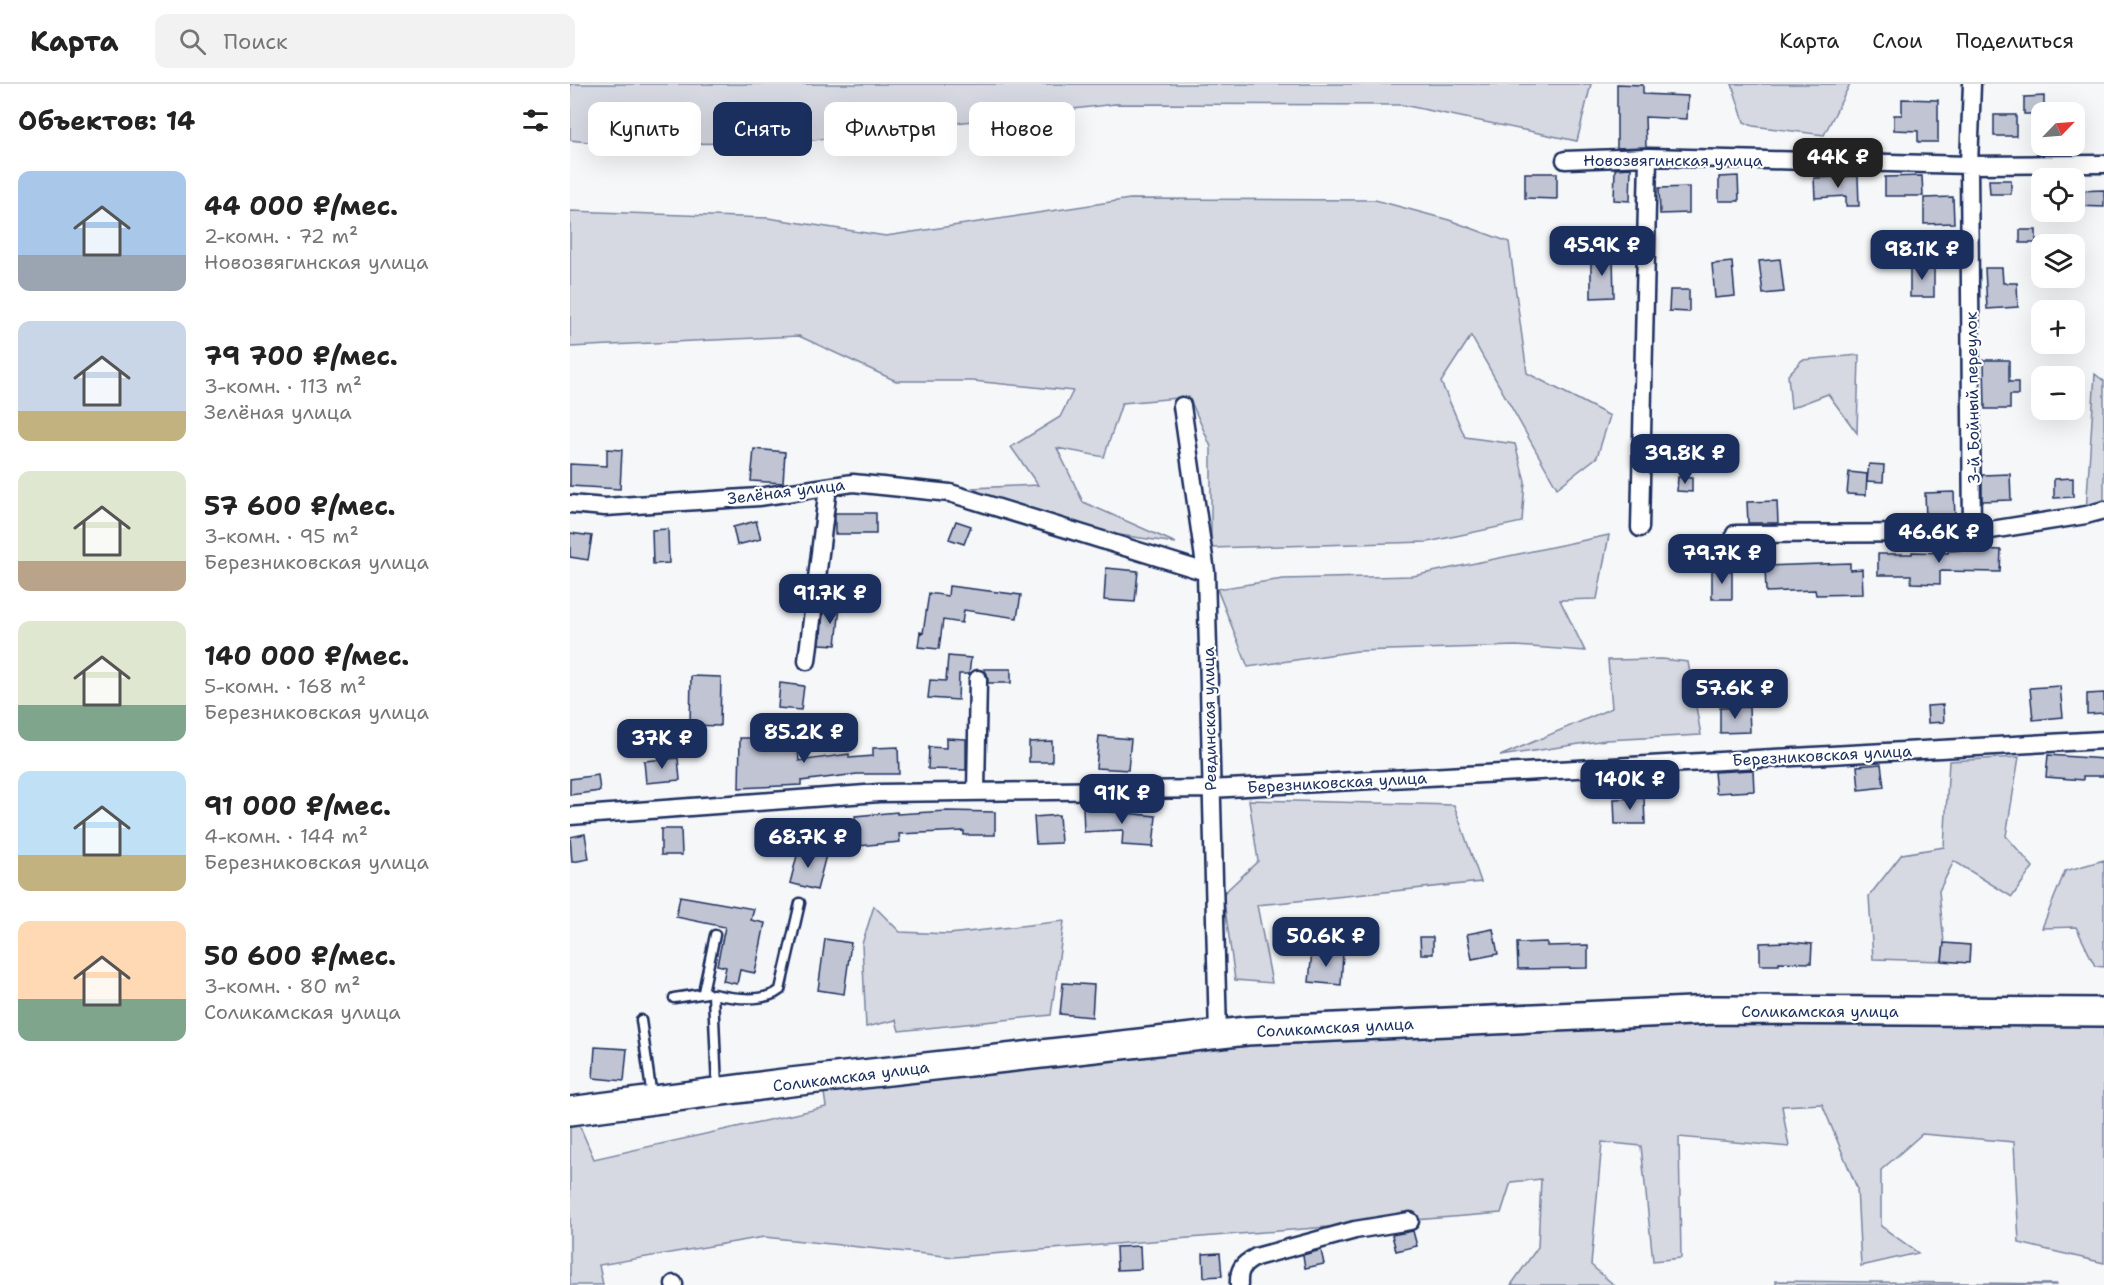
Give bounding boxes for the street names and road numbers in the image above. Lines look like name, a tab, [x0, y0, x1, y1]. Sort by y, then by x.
street label: Новозвягинская улица	[1583, 150, 1763, 171]
street label: 3-й Бойный переулок	[1960, 311, 1985, 485]
street label: Зелёная улица	[726, 474, 846, 509]
street label: Ревдинская улица	[1198, 647, 1221, 791]
street label: Березниковская улица	[1732, 740, 1912, 771]
street label: Березниковская улица	[1247, 767, 1427, 798]
street label: Соликамская улица	[1741, 1001, 1899, 1022]
street label: Соликамская улица	[1256, 1013, 1414, 1042]
street label: Соликамская улица	[772, 1056, 931, 1097]

